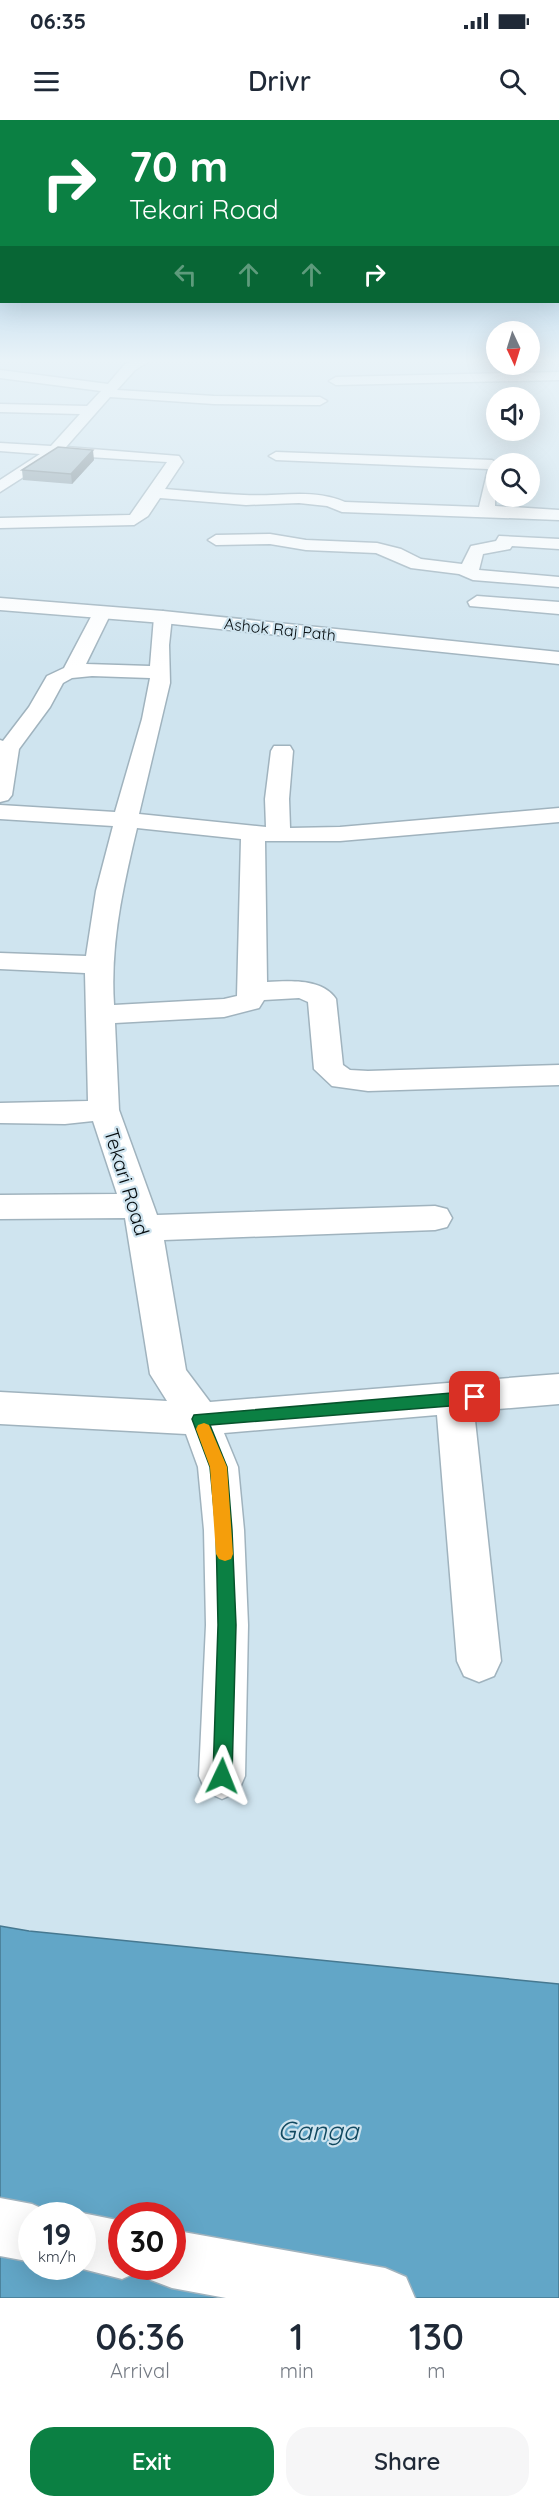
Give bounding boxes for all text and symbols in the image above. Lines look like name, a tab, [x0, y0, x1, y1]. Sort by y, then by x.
text: 06:35	[30, 7, 86, 35]
text: Drivr	[248, 64, 311, 98]
icon: menu	[30, 65, 63, 98]
icon: search	[496, 65, 529, 98]
text: 70 m	[129, 140, 228, 193]
icon: right	[30, 144, 108, 222]
text: Tekari Road	[129, 192, 279, 226]
icon: left	[169, 258, 202, 291]
icon: ahead	[232, 258, 265, 291]
icon: ahead	[295, 258, 328, 291]
icon: right	[358, 258, 391, 291]
north arrow	[486, 321, 540, 375]
map controls	[486, 321, 540, 507]
button: sound	[486, 387, 540, 441]
button: search	[486, 453, 540, 507]
street label: Ashok Raj Path	[223, 613, 337, 645]
street label: Tekari Road	[99, 1125, 155, 1239]
pin	[449, 1371, 500, 1422]
icon: arrive	[458, 1380, 491, 1413]
position arrow	[190, 1744, 254, 1808]
water label: Ganga	[277, 2114, 360, 2147]
speed limit sign: 30	[108, 2202, 186, 2280]
text: 19	[43, 2215, 71, 2253]
text: km/h	[38, 2247, 76, 2266]
text: 06:36	[95, 2314, 185, 2359]
text: 1	[290, 2314, 304, 2359]
text: 130	[409, 2314, 464, 2359]
text: Arrival	[110, 2358, 170, 2383]
text: min	[280, 2358, 314, 2383]
text: m	[427, 2358, 446, 2383]
button: Exit	[30, 2427, 274, 2496]
button: Share	[286, 2427, 529, 2496]

